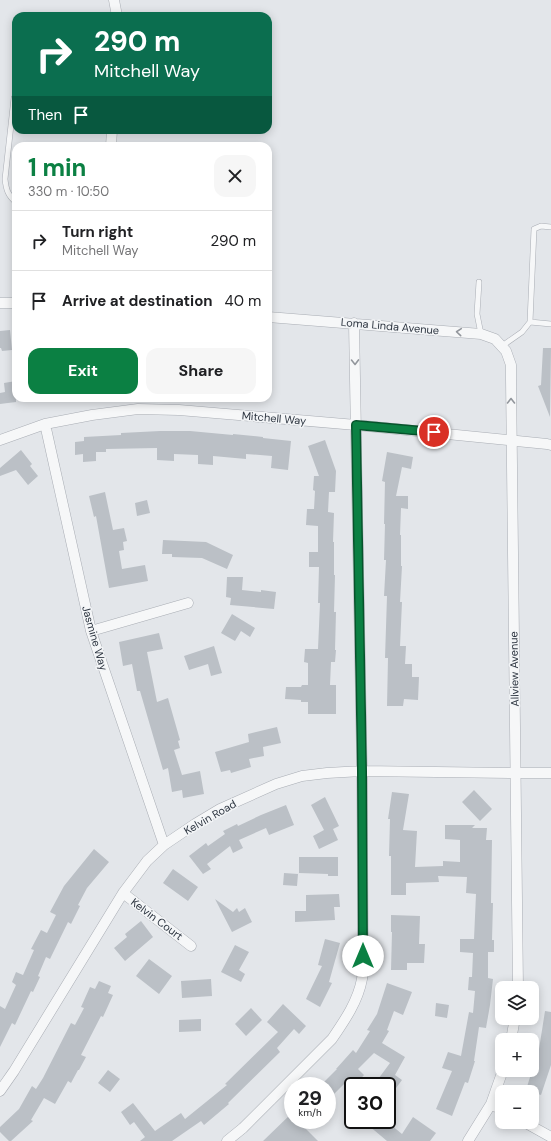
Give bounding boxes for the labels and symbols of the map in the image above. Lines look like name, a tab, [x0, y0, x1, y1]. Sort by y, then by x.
street label: Loma Linda Avenue	[340, 315, 440, 337]
one-way arrow	[456, 328, 462, 337]
one-way arrow	[351, 359, 359, 365]
one-way arrow	[507, 398, 515, 404]
street label: Mitchell Way	[241, 408, 307, 428]
pin	[417, 415, 451, 449]
street label: Jasmine Way	[79, 604, 111, 672]
street label: Allview Avenue	[506, 631, 522, 707]
street label: Kelvin Road	[181, 796, 239, 838]
street label: Kelvin Court	[128, 895, 186, 943]
position arrow	[342, 935, 384, 977]
speed limit sign: 30	[344, 1077, 396, 1129]

